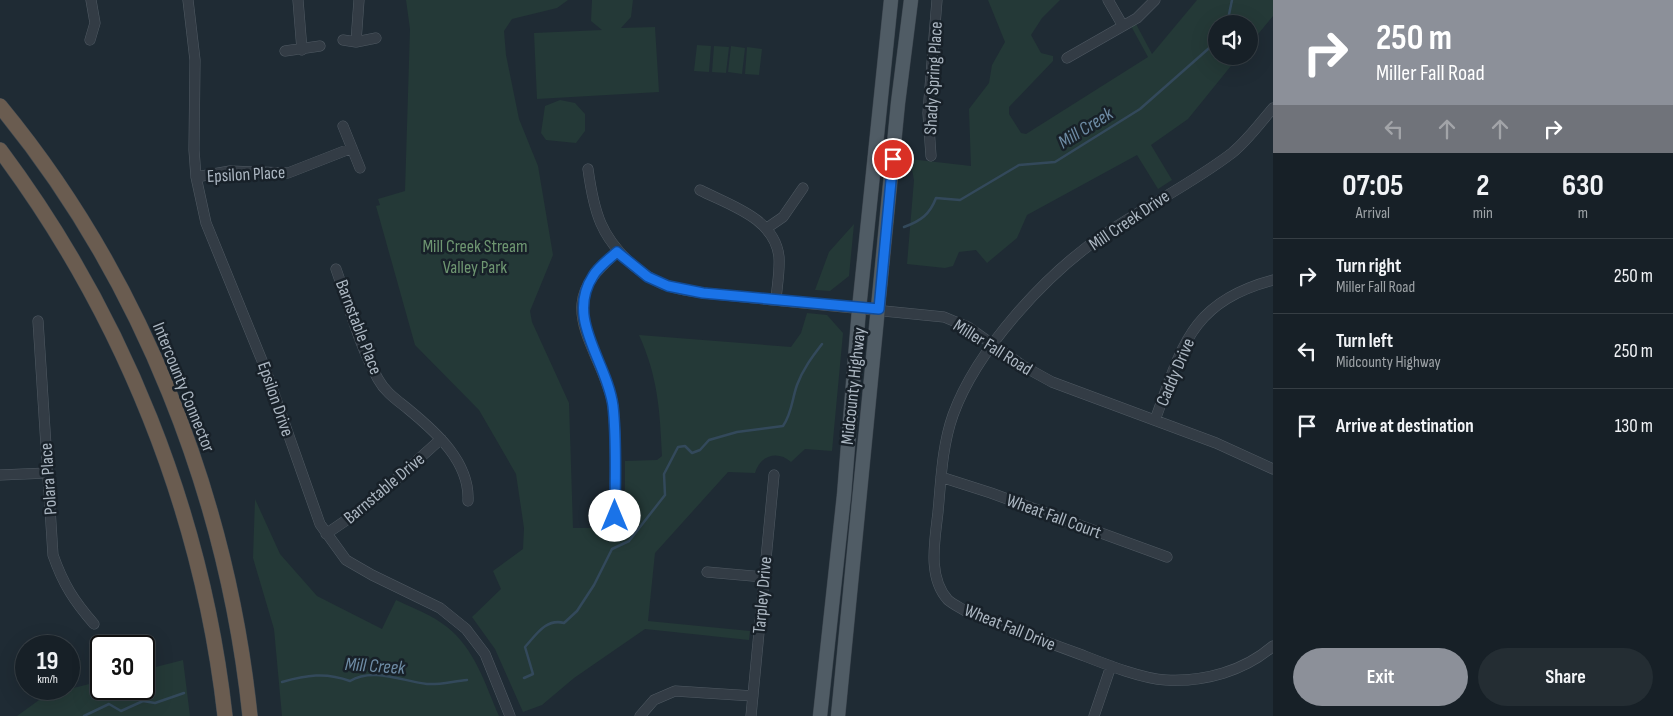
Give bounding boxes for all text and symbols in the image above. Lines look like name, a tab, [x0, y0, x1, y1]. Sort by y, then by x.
map controls	[1208, 15, 1258, 65]
button: sound	[1208, 15, 1258, 65]
text: 250 m	[1376, 17, 1452, 60]
icon: right	[1293, 20, 1358, 85]
street label: Shady Spring Place	[920, 21, 947, 135]
text: Miller Fall Road	[1376, 60, 1485, 87]
water label: Mill Creek	[1054, 102, 1118, 154]
icon: left	[1380, 115, 1408, 143]
icon: ahead	[1433, 115, 1461, 143]
icon: ahead	[1486, 115, 1514, 143]
icon: right	[1539, 115, 1567, 143]
pin	[872, 138, 914, 180]
icon: arrive	[879, 145, 907, 173]
street label: Epsilon Place	[206, 162, 286, 187]
text: 07:05	[1342, 168, 1404, 204]
text: 2	[1476, 168, 1489, 204]
text: 630	[1562, 168, 1604, 204]
street label: Mill Creek Drive	[1085, 186, 1174, 255]
text: Arrival	[1356, 204, 1390, 223]
text: min	[1473, 204, 1493, 223]
text: m	[1578, 204, 1588, 223]
park label: Mill Creek Stream Valley Park	[422, 236, 528, 278]
text: Turn right	[1336, 255, 1401, 278]
icon: right	[1293, 262, 1321, 290]
text: 250 m	[1614, 265, 1653, 288]
street label: Barnstable Place	[331, 277, 386, 378]
text: Miller Fall Road	[1336, 278, 1415, 297]
street label: Miller Fall Road	[949, 315, 1036, 380]
street label: Intercounty Connector	[148, 319, 219, 455]
street label: Midcounty Highway	[837, 326, 870, 446]
text: Turn left	[1336, 330, 1393, 353]
street label: Caddy Drive	[1152, 335, 1199, 409]
icon: left	[1293, 337, 1321, 365]
text: 250 m	[1614, 340, 1653, 363]
text: Midcounty Highway	[1336, 353, 1441, 372]
street label: Epsilon Drive	[253, 359, 298, 439]
icon: arrive	[1293, 412, 1321, 440]
text: Arrive at destination	[1336, 415, 1474, 438]
text: 130 m	[1615, 415, 1653, 438]
street label: Polara Place	[36, 442, 61, 516]
street label: Barnstable Drive	[340, 449, 429, 528]
position arrow	[588, 489, 640, 541]
street label: Wheat Fall Court	[1004, 490, 1105, 543]
street label: Tarpley Drive	[749, 556, 776, 634]
street label: Wheat Fall Drive	[961, 600, 1058, 655]
speed limit sign: 30	[90, 635, 155, 700]
text: 19	[37, 646, 58, 677]
button: Exit	[1293, 648, 1468, 706]
button: Share	[1478, 648, 1653, 706]
water label: Mill Creek	[344, 653, 407, 680]
text: km/h	[37, 672, 58, 687]

